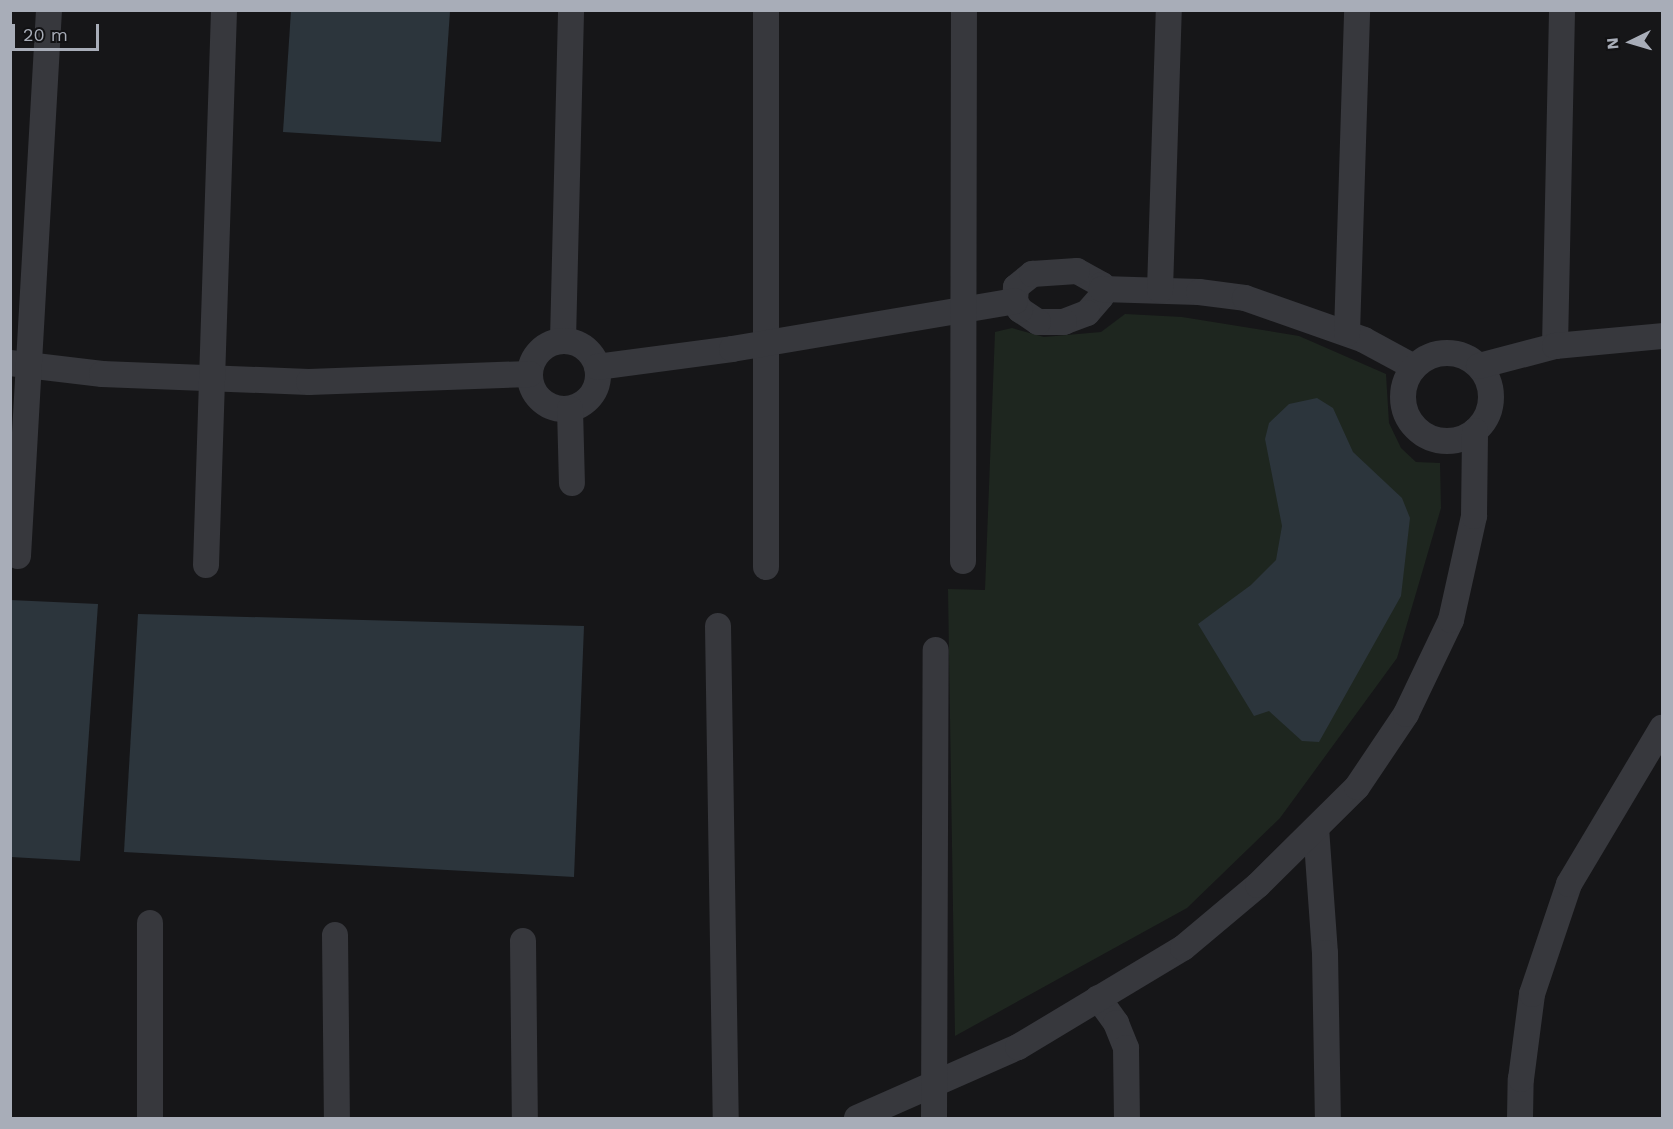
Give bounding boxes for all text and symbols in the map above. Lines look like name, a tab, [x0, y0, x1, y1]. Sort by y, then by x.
scale bar	[15, 12, 102, 50]
north arrow	[1601, 12, 1661, 72]
text: 20 m	[23, 24, 68, 45]
text: N	[1603, 37, 1623, 50]

